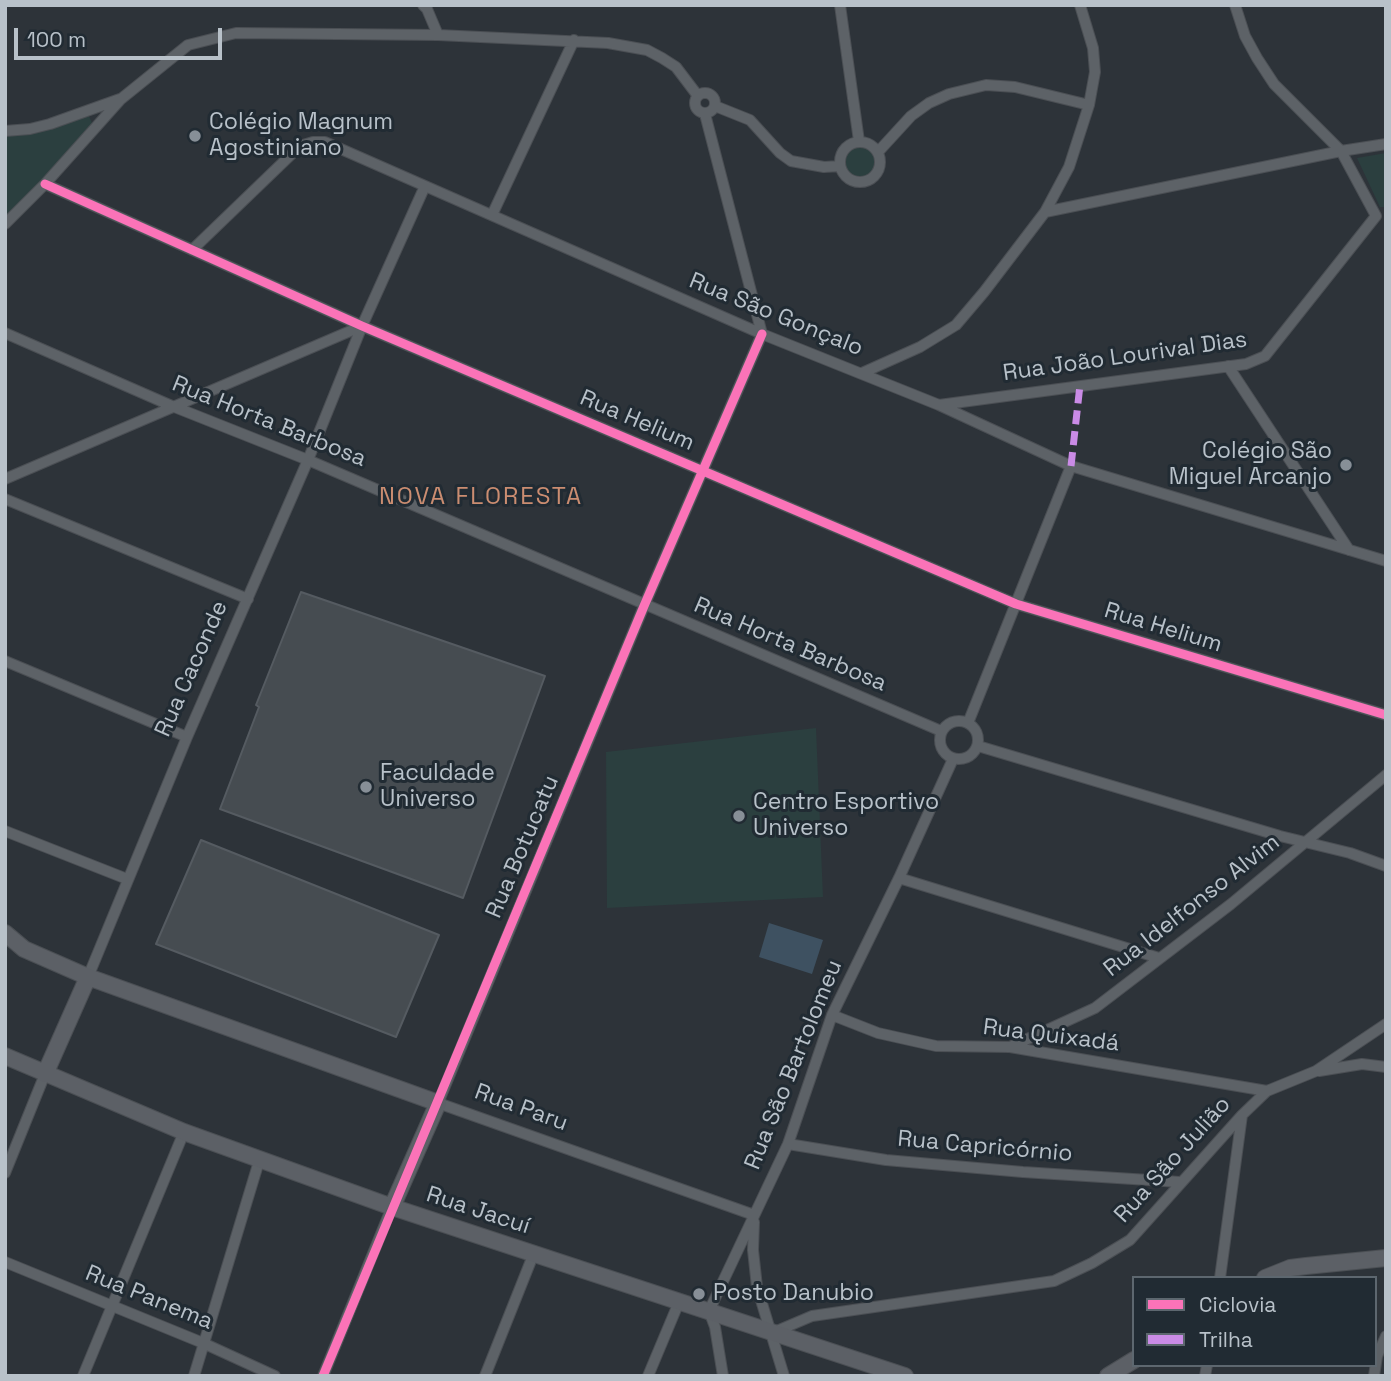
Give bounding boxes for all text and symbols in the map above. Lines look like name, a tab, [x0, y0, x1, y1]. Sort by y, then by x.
scale bar	[18, 14, 226, 58]
text: 100 m	[27, 26, 86, 53]
place label: Colégio Magnum Agostiniano	[209, 109, 393, 163]
marker: Colégio Magnum Agostiniano	[187, 128, 203, 144]
street label: Rua São Gonçalo	[685, 268, 867, 362]
street label: Rua João Lourival Dias	[1001, 326, 1249, 388]
street label: Rua Horta Barbosa	[168, 370, 370, 474]
street label: Rua Helium	[576, 385, 698, 457]
place label: Colégio São Miguel Arcanjo	[1169, 438, 1332, 492]
marker: Colégio São Miguel Arcanjo	[1338, 457, 1354, 473]
district label: NOVA FLORESTA	[381, 483, 581, 511]
street label: Rua Horta Barbosa	[689, 592, 891, 698]
street label: Rua Caconde	[150, 597, 234, 741]
street label: Rua Helium	[1101, 597, 1225, 659]
place label: Faculdade Universo	[380, 760, 495, 814]
street label: Rua Botucatu	[481, 772, 565, 922]
marker: Faculdade Universo	[358, 779, 374, 795]
place label: Centro Esportivo Universo	[753, 789, 939, 843]
marker: Centro Esportivo Universo	[731, 808, 747, 824]
street label: Rua Idelfonso Alvim	[1099, 829, 1285, 983]
street label: Rua São Bartolomeu	[739, 956, 849, 1174]
street label: Rua Quixadá	[981, 1014, 1121, 1058]
street label: Rua Paru	[471, 1078, 571, 1138]
street label: Rua São Julião	[1109, 1091, 1237, 1229]
street label: Rua Capricórnio	[896, 1126, 1074, 1168]
street label: Rua Jacuí	[423, 1181, 533, 1241]
street label: Rua Panema	[81, 1260, 217, 1336]
legend	[1132, 1276, 1377, 1367]
place label: Posto Danubio	[713, 1280, 874, 1308]
marker: Posto Danubio	[691, 1286, 707, 1302]
text: Ciclovia	[1199, 1291, 1276, 1318]
text: Trilha	[1199, 1326, 1253, 1353]

